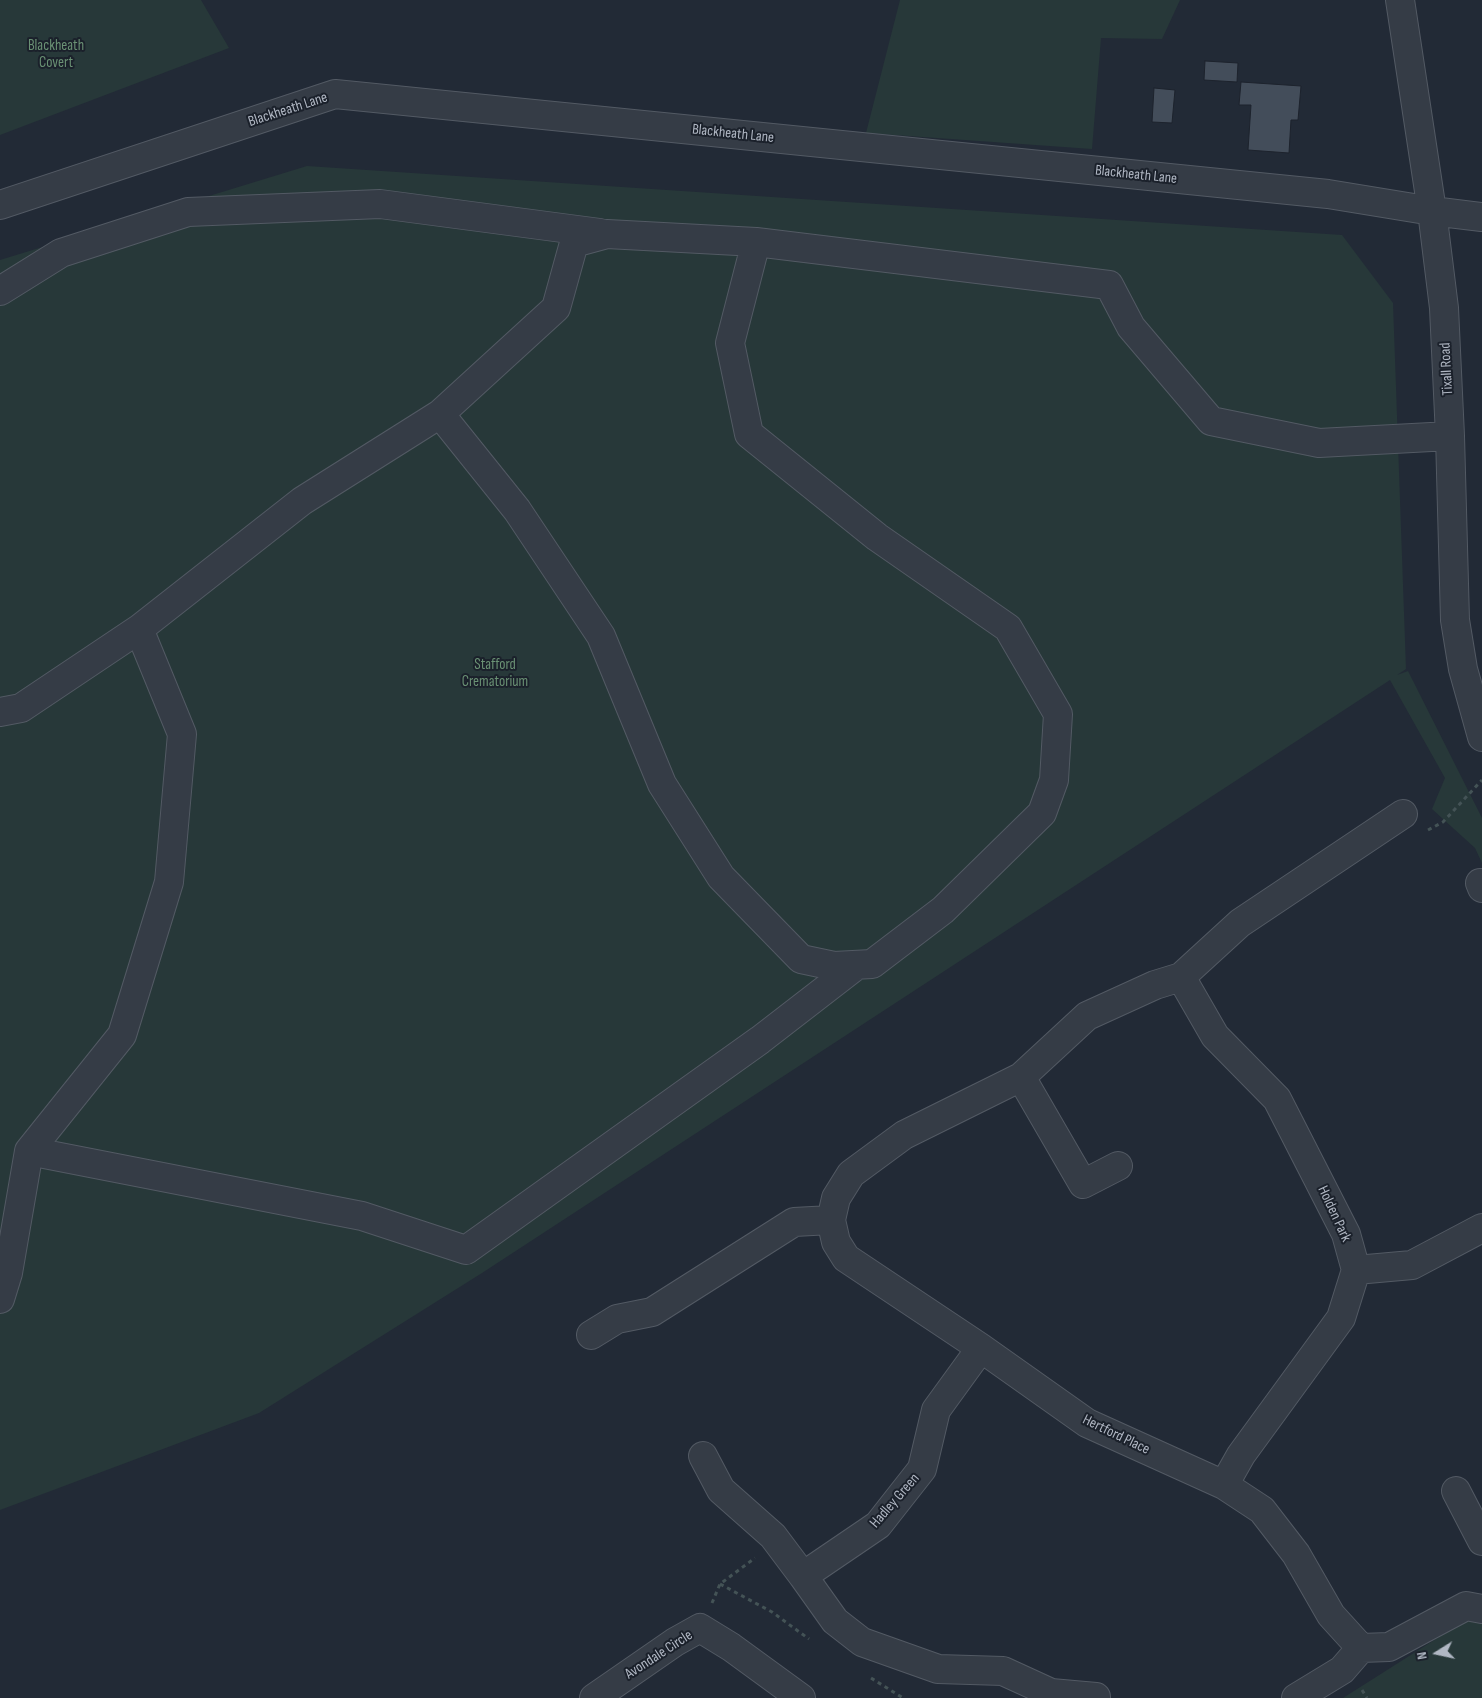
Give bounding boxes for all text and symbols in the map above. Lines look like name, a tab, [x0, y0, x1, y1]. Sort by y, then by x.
park label: Blackheath Covert	[28, 37, 84, 72]
street label: Blackheath Lane	[246, 89, 330, 131]
street label: Blackheath Lane	[691, 121, 775, 147]
street label: Blackheath Lane	[1094, 162, 1178, 188]
street label: Tixall Road	[1437, 342, 1457, 396]
park label: Stafford Crematorium	[462, 656, 528, 691]
street label: Holden Park	[1313, 1183, 1355, 1245]
street label: Hertford Place	[1079, 1411, 1153, 1459]
street label: Hadley Green	[866, 1470, 924, 1532]
street label: Avondale Circle	[622, 1627, 696, 1683]
north arrow	[1412, 1628, 1462, 1678]
text: N	[1413, 1651, 1431, 1661]

